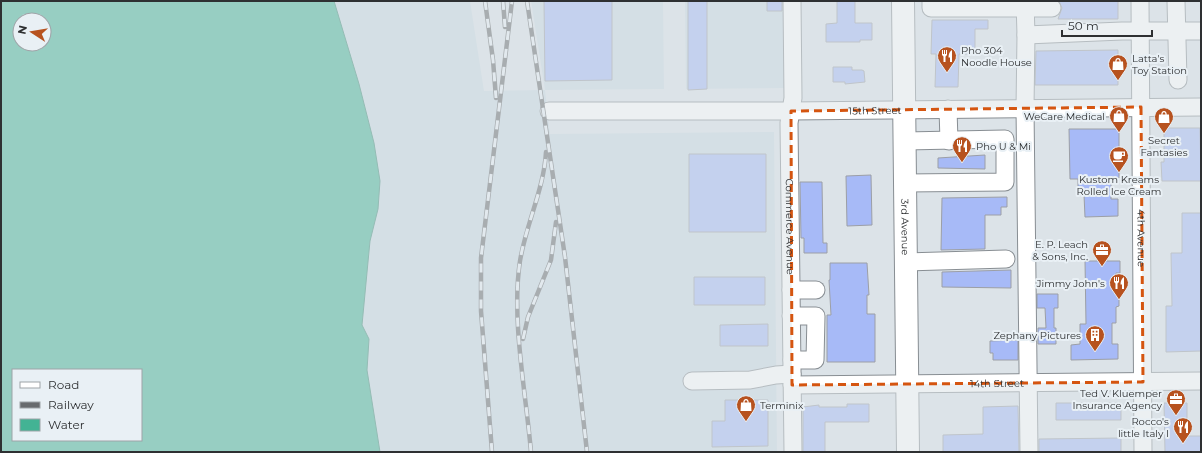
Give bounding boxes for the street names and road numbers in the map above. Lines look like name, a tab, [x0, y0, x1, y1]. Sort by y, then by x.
street label: 15th Street	[848, 103, 902, 117]
street label: Commerce Avenue	[783, 178, 797, 275]
street label: 3rd Avenue	[899, 199, 912, 255]
street label: 4th Avenue	[1135, 209, 1148, 267]
street label: 14th Street	[970, 376, 1024, 390]

